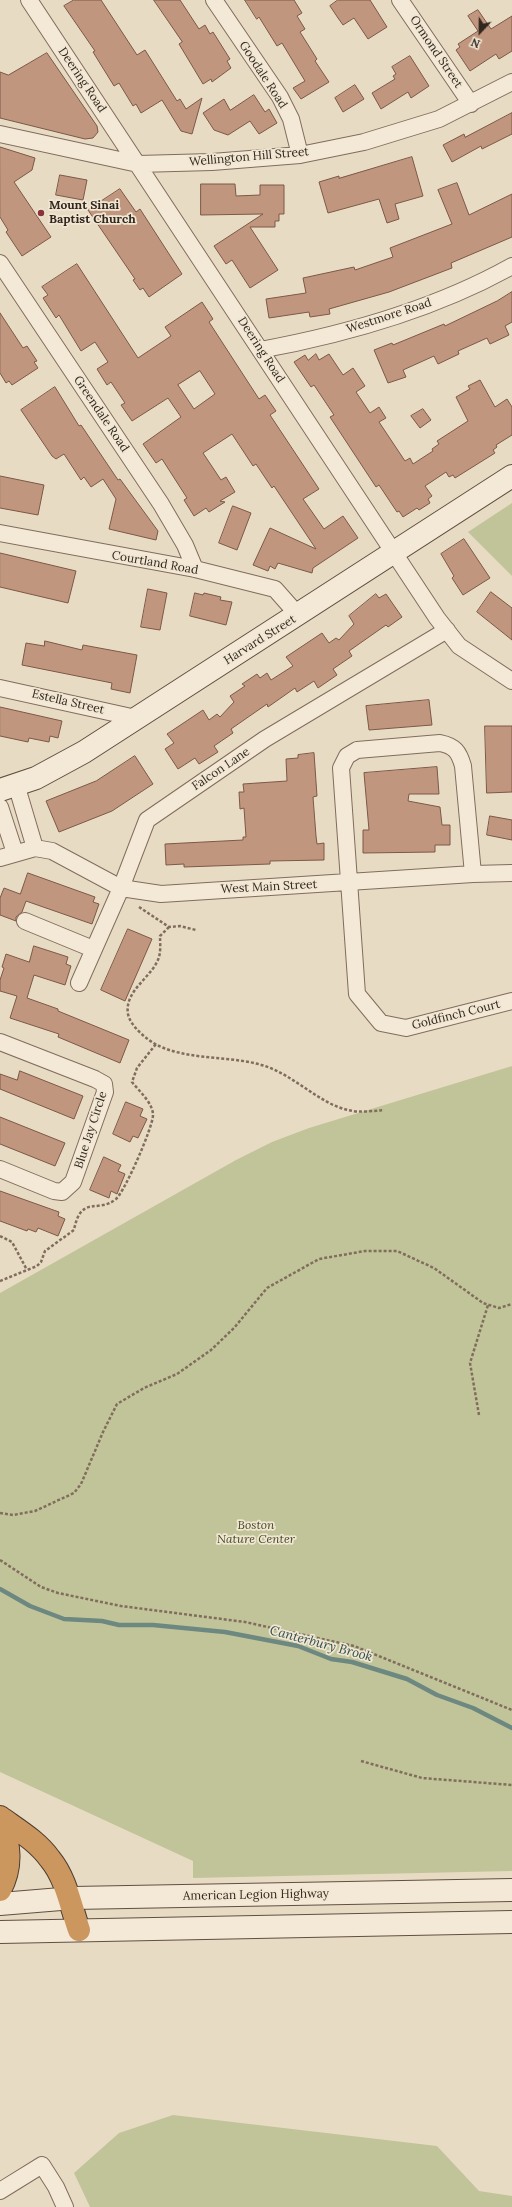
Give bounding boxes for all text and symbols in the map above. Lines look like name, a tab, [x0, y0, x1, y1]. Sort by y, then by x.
north arrow	[460, 12, 500, 52]
street label: Ormond Street	[407, 13, 465, 91]
text: N	[469, 35, 482, 51]
street label: Goodale Road	[236, 39, 290, 111]
street label: Deering Road	[55, 45, 109, 115]
street label: Wellington Hill Street	[188, 145, 310, 169]
place label: Mount Sinai Baptist Church	[49, 199, 136, 227]
marker: Mount Sinai Baptist Church	[36, 208, 46, 218]
street label: Westmore Road	[345, 295, 433, 337]
street label: Deering Road	[234, 314, 288, 386]
street label: Greendale Road	[70, 373, 132, 455]
street label: Courtland Road	[111, 548, 199, 578]
street label: Harvard Street	[221, 612, 299, 668]
street label: Estella Street	[30, 687, 106, 717]
street label: Falcon Lane	[189, 744, 253, 794]
street label: West Main Street	[221, 877, 317, 897]
street label: Goldfinch Court	[410, 997, 502, 1033]
street label: Blue Jay Circle	[72, 1090, 110, 1170]
park label: Boston Nature Center	[217, 1519, 295, 1547]
water label: Canterbury Brook	[268, 1623, 374, 1665]
street label: American Legion Highway	[183, 1887, 329, 1903]

